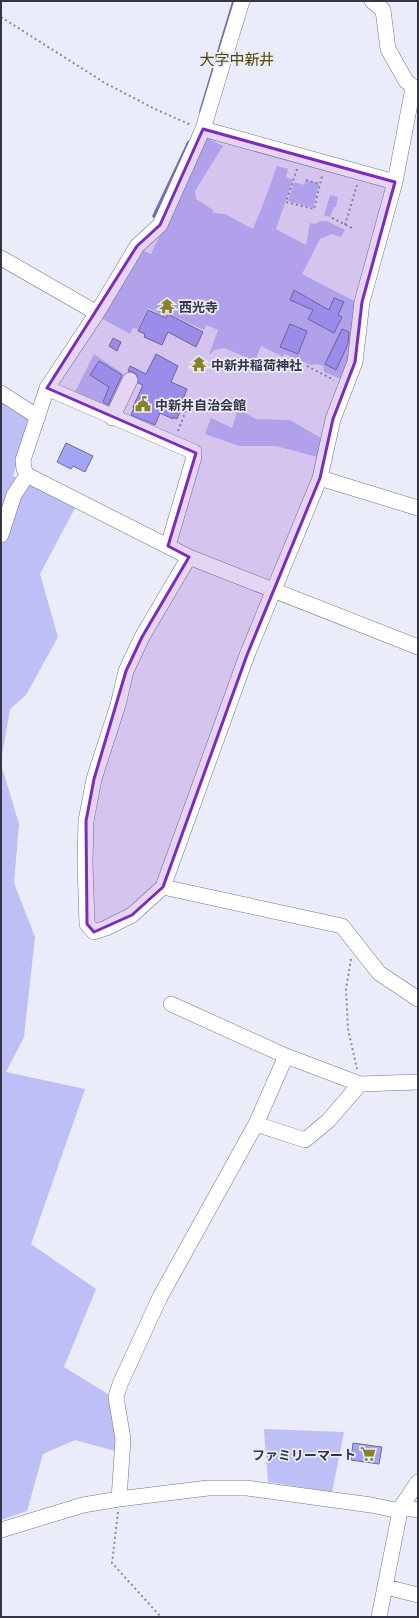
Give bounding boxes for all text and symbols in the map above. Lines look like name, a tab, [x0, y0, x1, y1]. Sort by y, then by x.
district label: 大字中新井	[199, 49, 275, 69]
temple icon: 西光寺	[158, 297, 176, 315]
place label: 西光寺	[179, 298, 218, 315]
temple icon: 中新井稲荷神社	[190, 355, 208, 373]
place label: 中新井稲荷神社	[211, 356, 302, 373]
public building icon: 中新井自治会館	[134, 395, 152, 413]
place label: 中新井自治会館	[155, 396, 246, 413]
supermarket icon: ファミリーマート	[359, 1445, 377, 1463]
place label: ファミリーマート	[252, 1446, 356, 1463]

